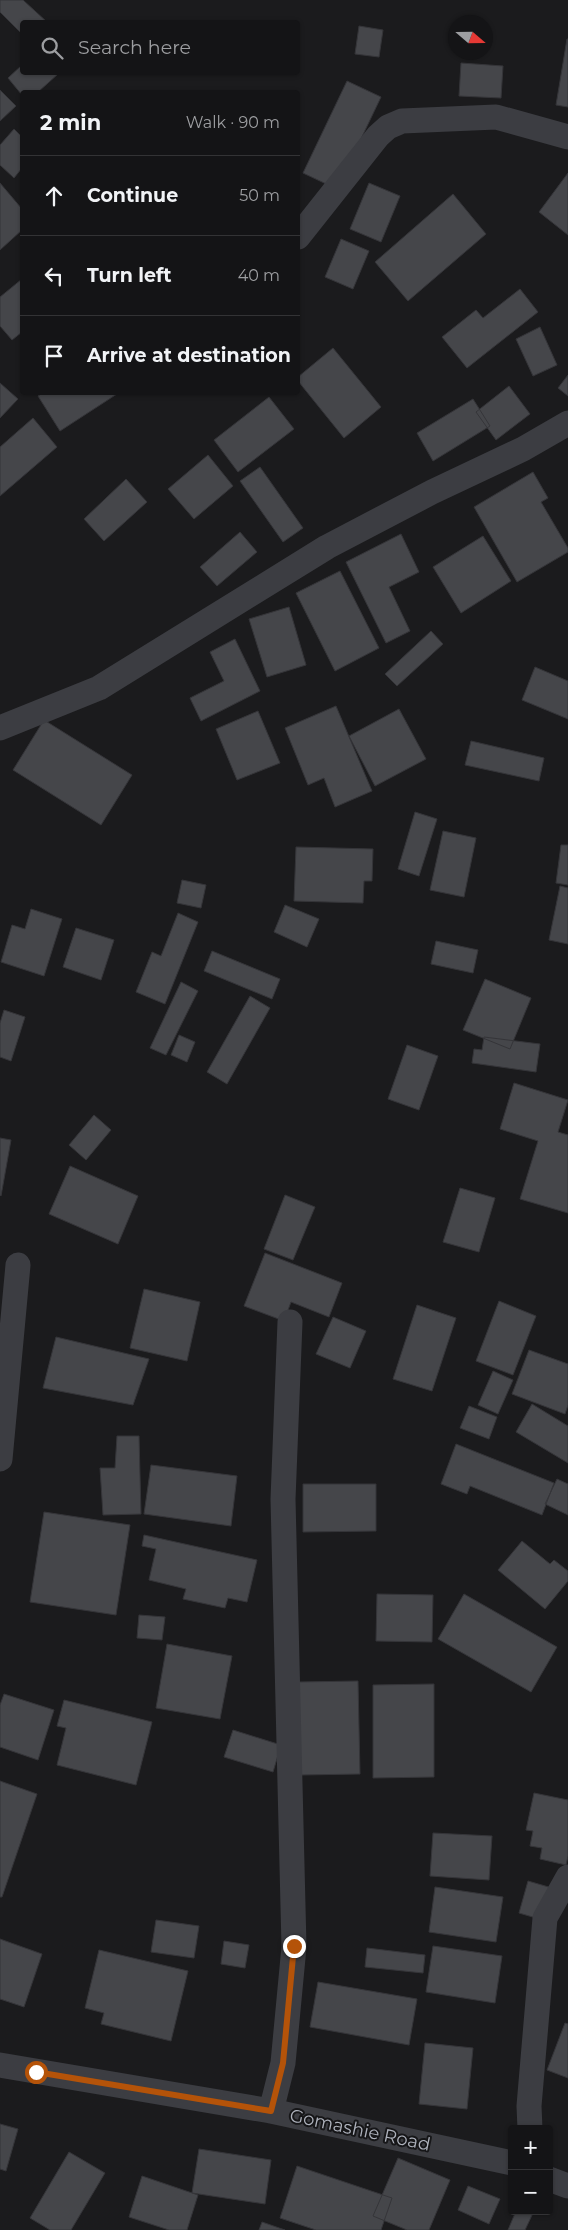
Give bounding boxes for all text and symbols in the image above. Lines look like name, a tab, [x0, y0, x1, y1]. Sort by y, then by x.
north arrow	[448, 15, 493, 60]
search box	[20, 20, 300, 75]
icon: search	[38, 34, 66, 62]
text: Search here	[78, 36, 191, 59]
text: 2 min	[40, 110, 101, 135]
text: Walk · 90 m	[186, 113, 280, 132]
icon: ahead	[40, 182, 68, 210]
text: Continue	[87, 184, 178, 207]
text: 50 m	[239, 186, 280, 205]
icon: left	[40, 262, 68, 290]
text: Turn left	[87, 264, 172, 287]
text: 40 m	[238, 266, 280, 285]
icon: arrive	[40, 342, 68, 370]
text: Arrive at destination	[87, 344, 291, 367]
route end	[283, 1935, 306, 1958]
route start	[25, 2061, 48, 2084]
street label: Gomashie Road	[288, 2104, 432, 2156]
map controls	[508, 2125, 553, 2215]
button: +	[508, 2125, 553, 2170]
button: −	[508, 2170, 553, 2215]

